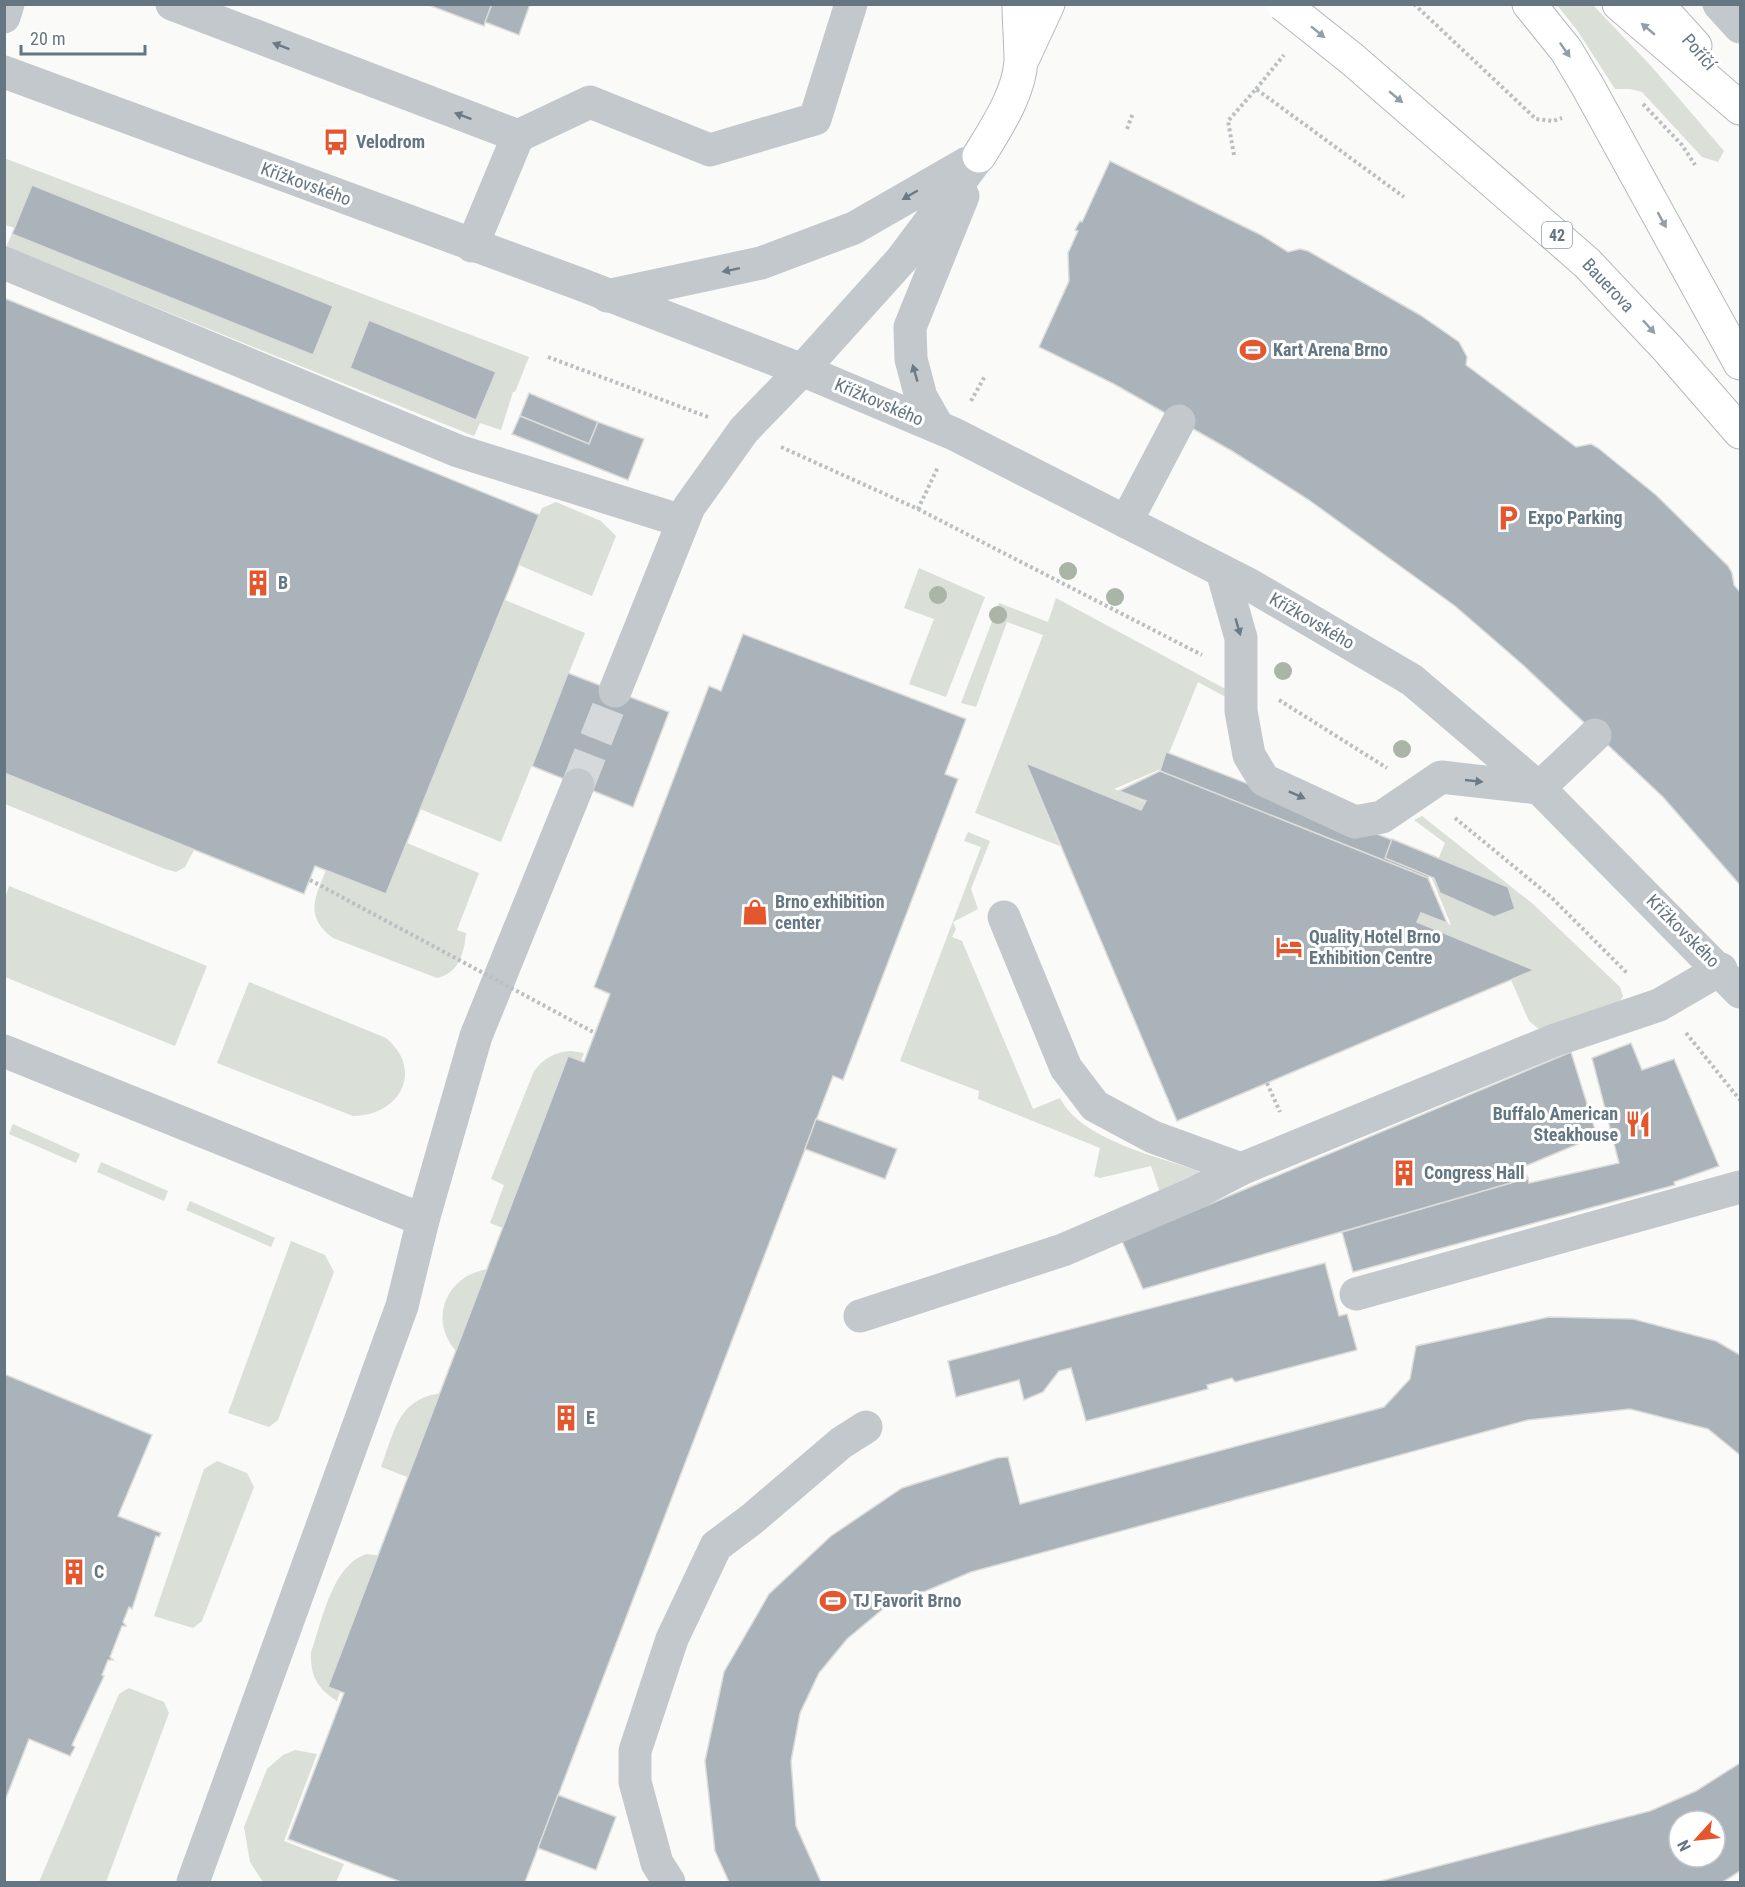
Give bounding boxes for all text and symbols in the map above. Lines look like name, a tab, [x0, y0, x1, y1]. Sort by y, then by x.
scale bar	[21, 18, 146, 56]
one-way arrow	[1640, 23, 1656, 36]
one-way arrow	[1310, 25, 1325, 37]
text: 20 m	[30, 28, 65, 49]
street label: Poříčí	[1678, 29, 1721, 75]
one-way arrow	[272, 41, 290, 51]
one-way arrow	[1559, 42, 1571, 58]
one-way arrow	[1388, 90, 1403, 103]
one-way arrow	[454, 111, 472, 121]
bus stop icon: Velodrom	[321, 127, 351, 157]
place label: Velodrom	[356, 131, 425, 152]
street label: Křížkovského	[258, 158, 354, 210]
one-way arrow	[902, 190, 919, 200]
one-way arrow	[1657, 211, 1667, 228]
road number: 42	[1542, 222, 1572, 248]
street label: Bauerova	[1578, 254, 1639, 316]
one-way arrow	[722, 265, 741, 275]
one-way arrow	[1642, 320, 1656, 335]
sports icon: Kart Arena Brno	[1238, 335, 1268, 365]
place label: Kart Arena Brno	[1273, 339, 1388, 360]
one-way arrow	[910, 364, 919, 382]
street label: Křížkovského	[832, 373, 927, 430]
parking icon: Expo Parking	[1493, 503, 1523, 533]
place label: Expo Parking	[1528, 507, 1623, 528]
building icon: B	[243, 568, 273, 598]
place label: B	[278, 572, 288, 593]
street label: Křížkovského	[1266, 588, 1358, 653]
one-way arrow	[1234, 618, 1243, 636]
one-way arrow	[1464, 776, 1483, 785]
one-way arrow	[1289, 791, 1306, 800]
street label: Křížkovského	[1643, 890, 1724, 971]
place label: Brno exhibition center	[775, 891, 885, 933]
shop icon: Brno exhibition center	[740, 897, 770, 927]
place label: Quality Hotel Brno Exhibition Centre	[1309, 926, 1441, 968]
hotel icon: Quality Hotel Brno Exhibition Centre	[1274, 932, 1304, 962]
place label: Buffalo American Steakhouse	[1493, 1103, 1618, 1145]
restaurant icon: Buffalo American Steakhouse	[1623, 1109, 1653, 1139]
building icon: Congress Hall	[1389, 1158, 1419, 1188]
place label: Congress Hall	[1424, 1162, 1525, 1183]
building icon: E	[551, 1403, 581, 1433]
place label: E	[586, 1407, 595, 1428]
building icon: C	[59, 1557, 89, 1587]
place label: C	[94, 1561, 104, 1582]
sports icon: TJ Favorit Brno	[818, 1586, 848, 1616]
place label: TJ Favorit Brno	[853, 1590, 961, 1611]
north arrow	[1667, 1809, 1727, 1869]
text: N	[1673, 1837, 1695, 1854]

